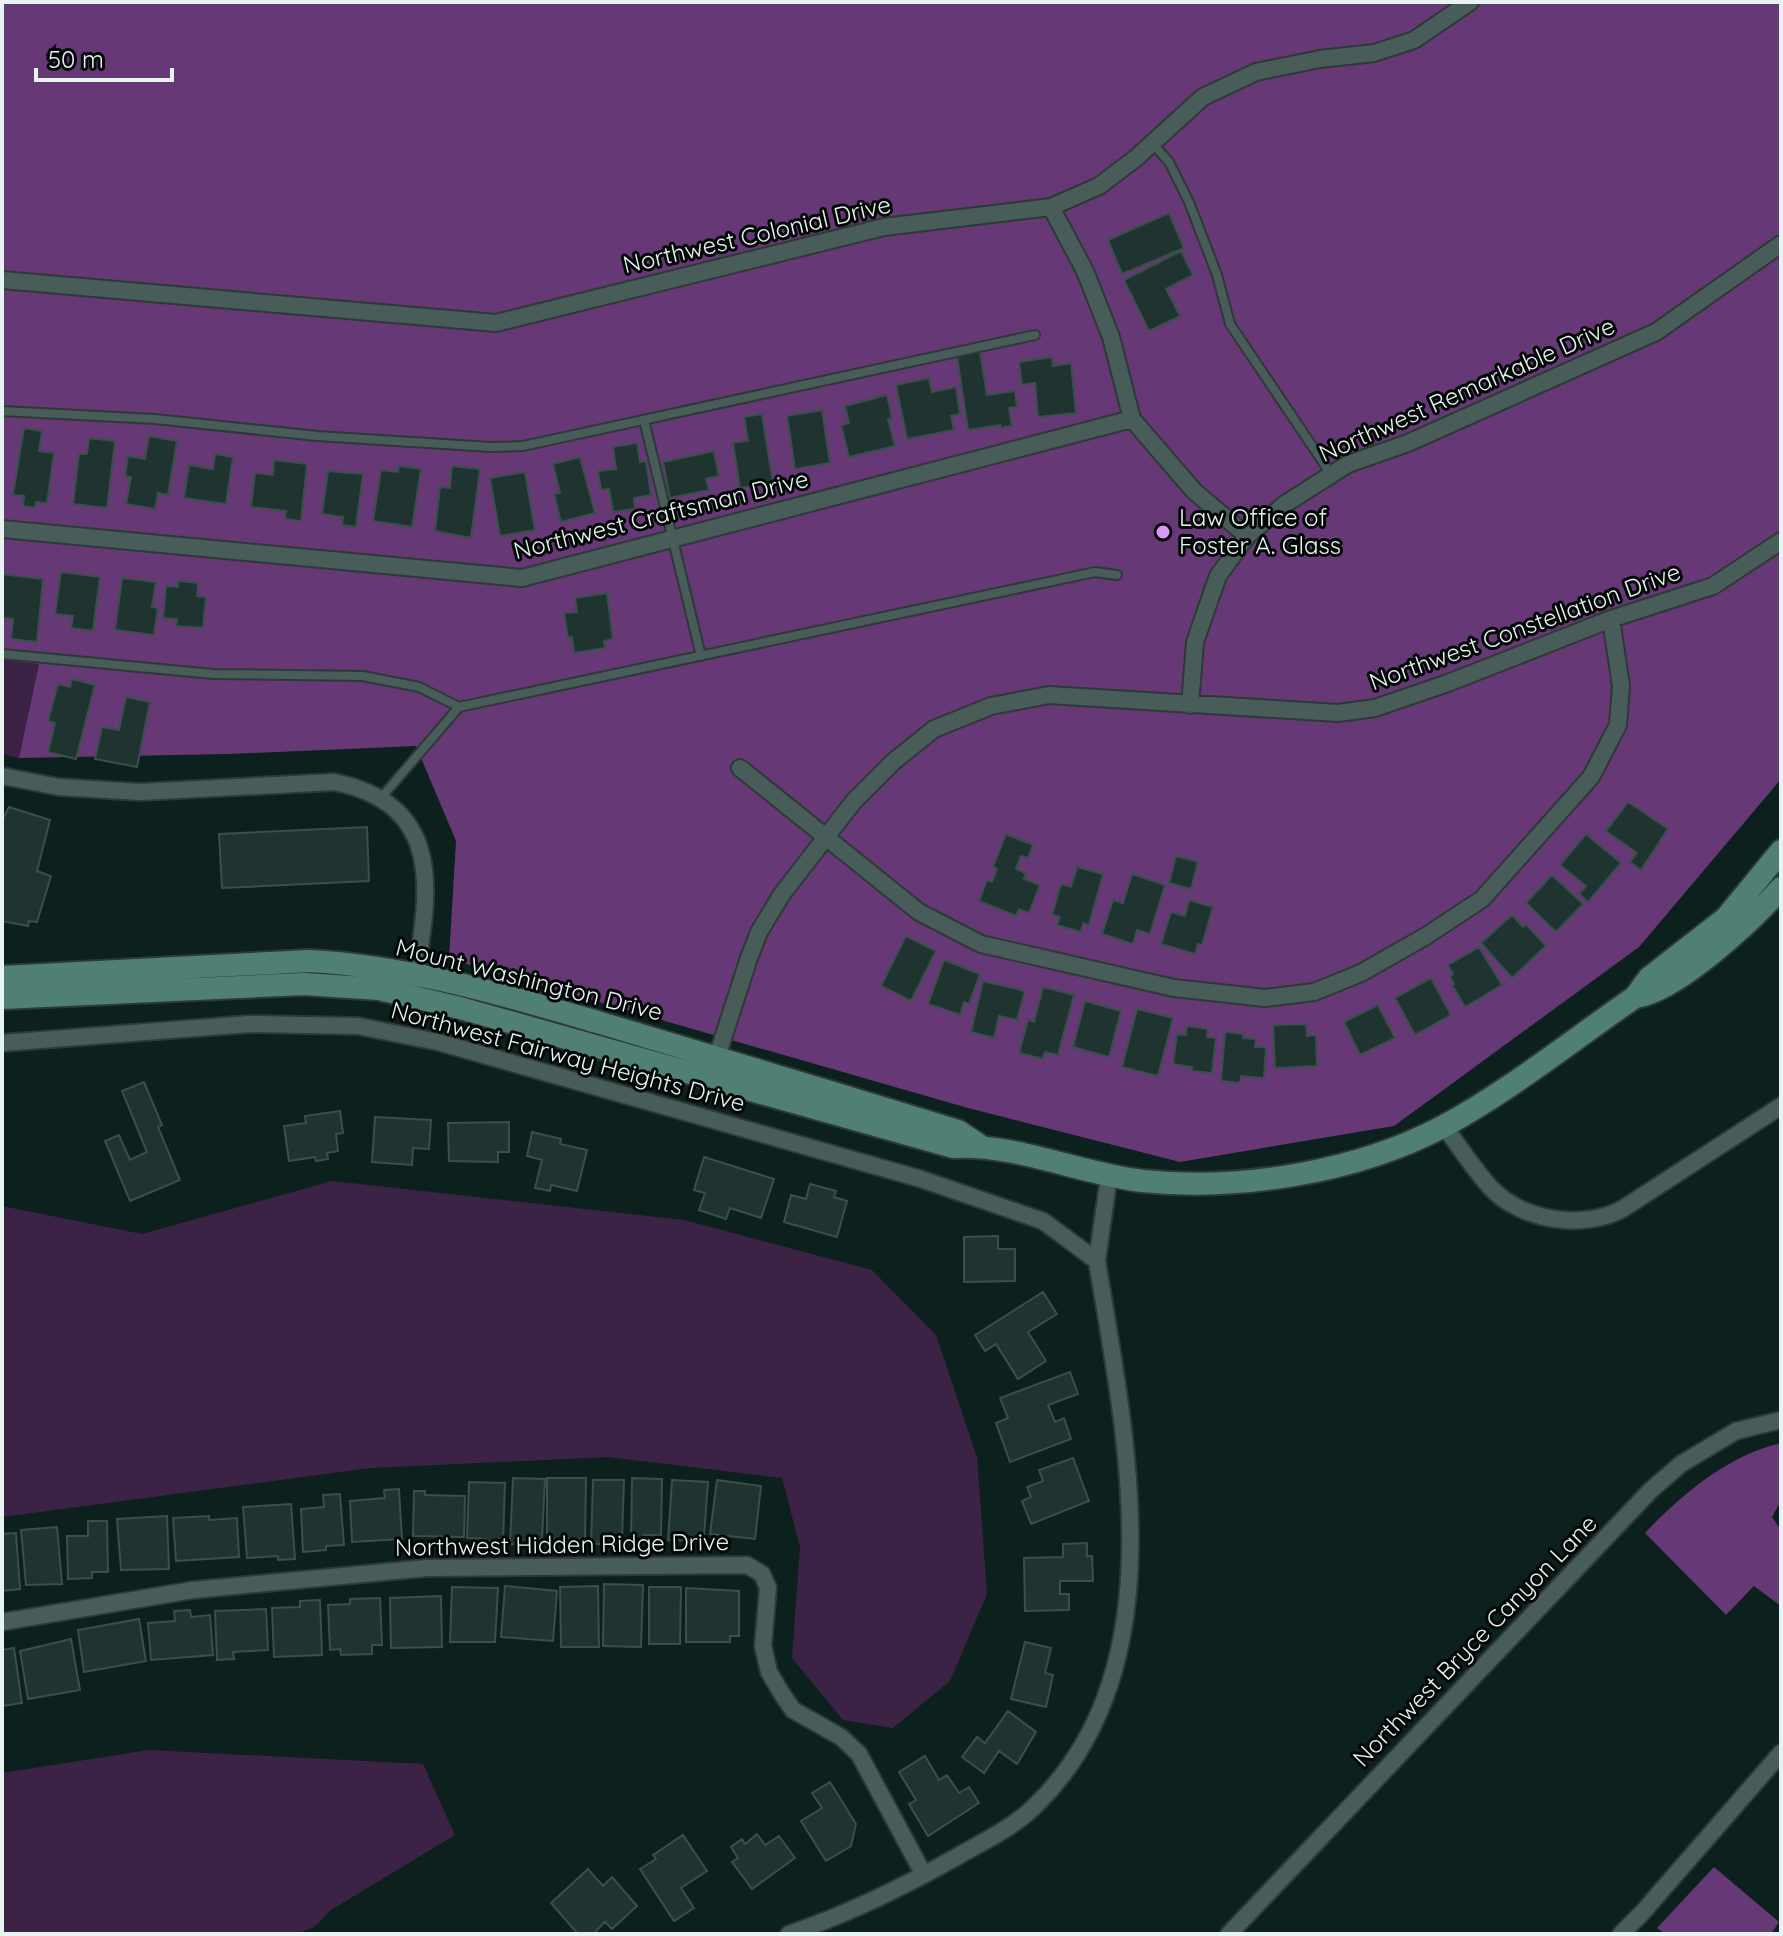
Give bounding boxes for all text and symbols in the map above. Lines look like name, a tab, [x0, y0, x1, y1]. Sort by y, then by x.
scale bar	[36, 32, 172, 82]
text: 50 m	[48, 44, 104, 74]
street label: Northwest Colonial Drive	[620, 189, 894, 279]
street label: Northwest Remarkable Drive	[1314, 310, 1619, 468]
street label: Northwest Craftsman Drive	[510, 463, 811, 565]
place label: Law Office of Foster A. Glass	[1179, 502, 1341, 560]
marker: Law Office of Foster A. Glass	[1154, 523, 1172, 541]
street label: Northwest Constellation Drive	[1365, 556, 1684, 696]
street label: Mount Washington Drive	[393, 931, 666, 1027]
street label: Northwest Fairway Heights Drive	[388, 994, 749, 1118]
street label: Northwest Bryce Canyon Lane	[1346, 1508, 1603, 1773]
street label: Northwest Hidden Ridge Drive	[395, 1526, 729, 1562]

